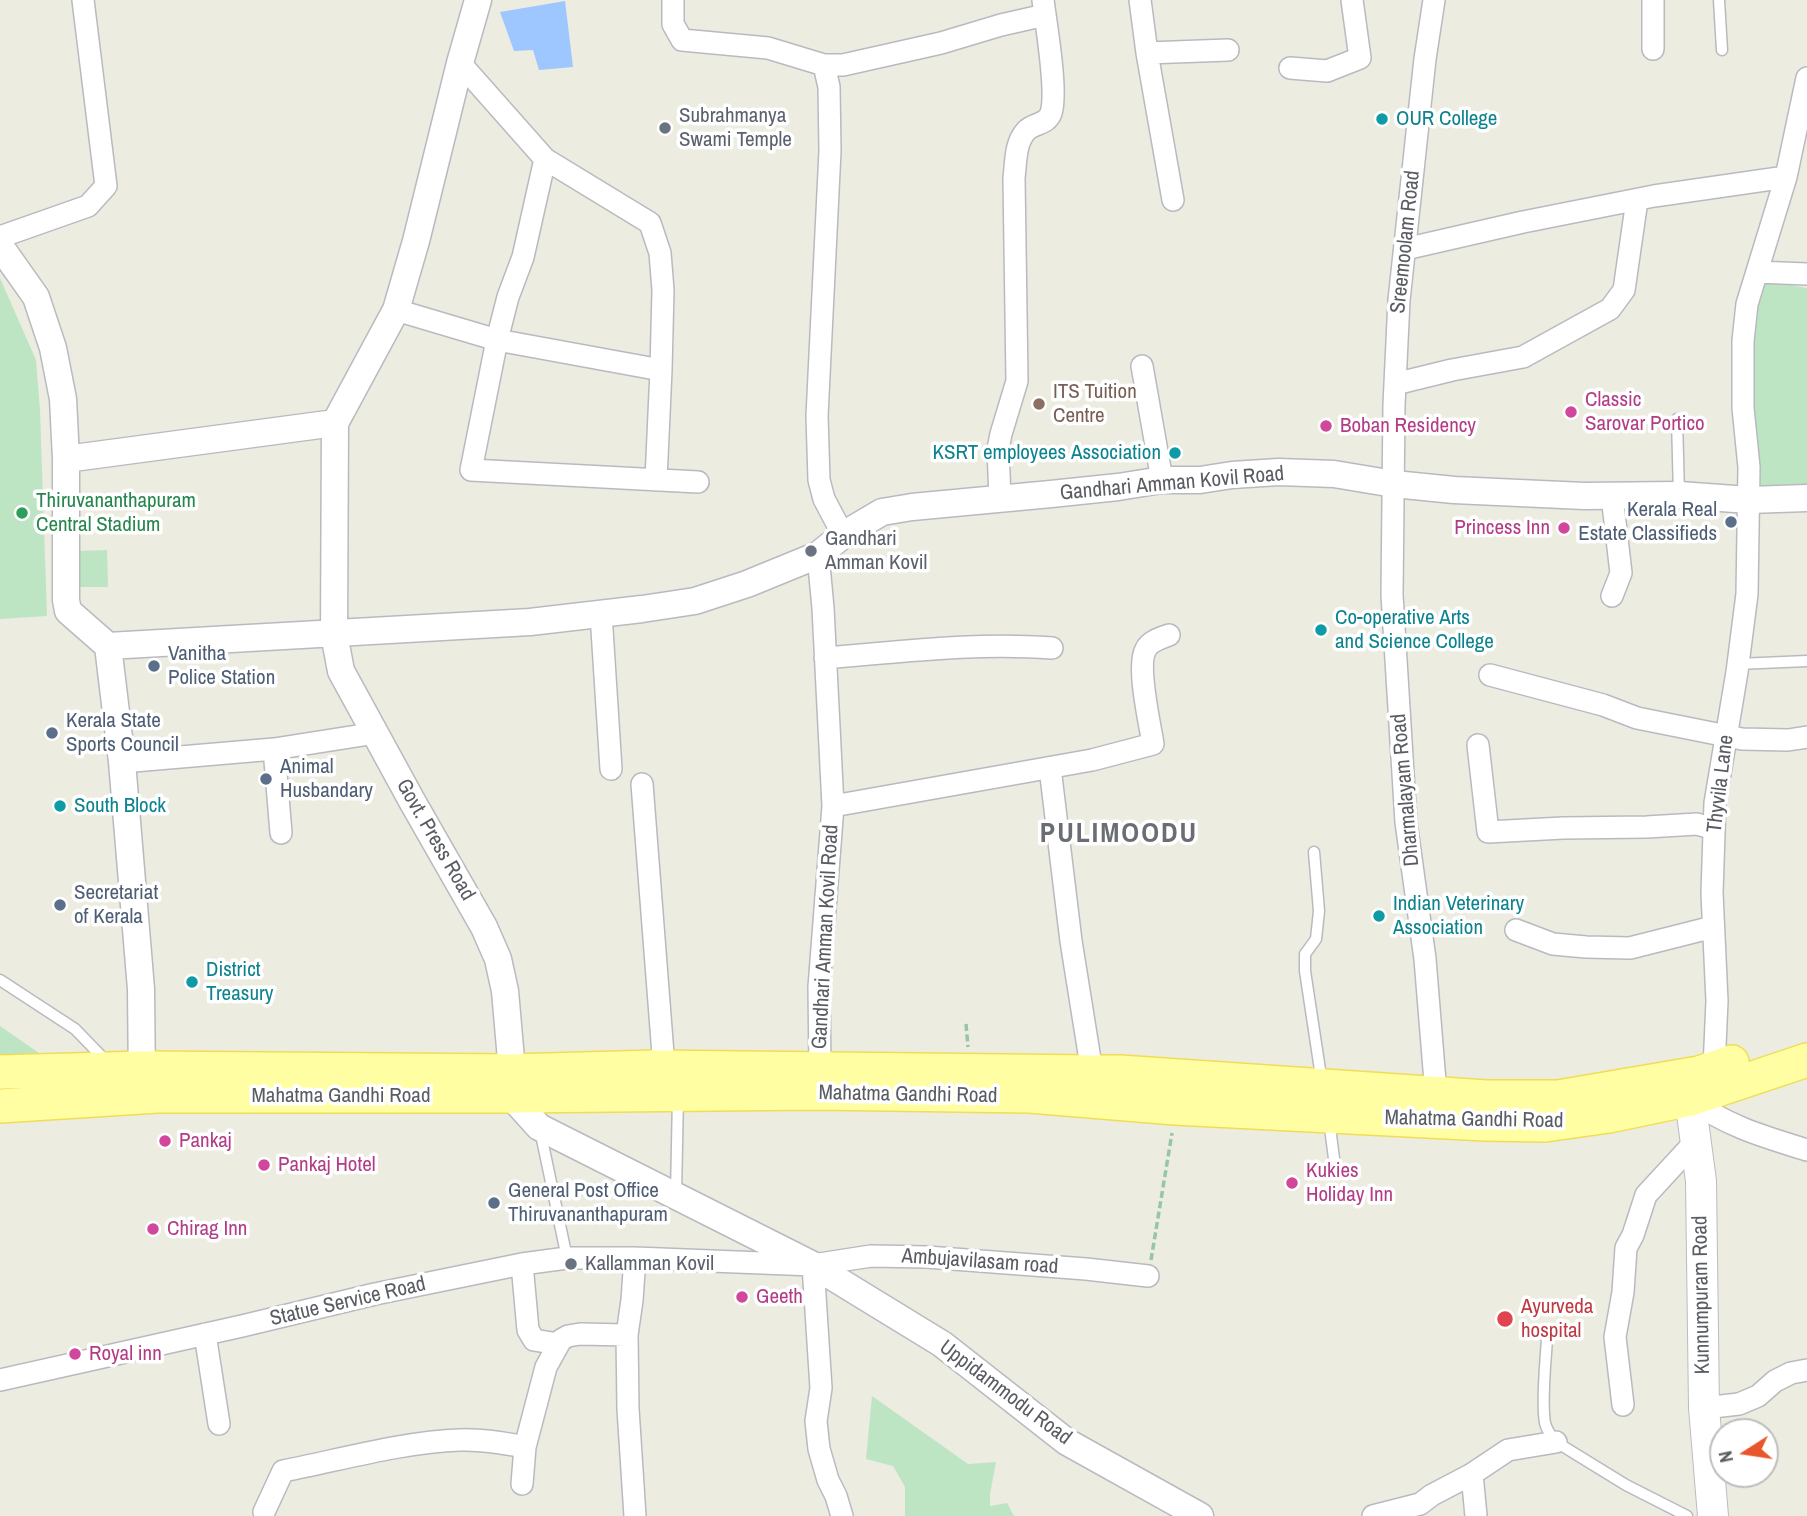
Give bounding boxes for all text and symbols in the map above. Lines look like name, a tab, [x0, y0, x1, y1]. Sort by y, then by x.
place label: Subrahmanya Swami Temple	[679, 103, 792, 153]
place label: OUR College	[1396, 106, 1497, 132]
marker: OUR College	[1374, 111, 1390, 127]
marker: Subrahmanya Swami Temple	[657, 120, 673, 136]
street label: Sreemoolam Road	[1386, 169, 1426, 315]
place label: ITS Tuition Centre	[1053, 379, 1137, 429]
place label: Classic Sarovar Portico	[1585, 387, 1705, 437]
marker: ITS Tuition Centre	[1031, 396, 1047, 412]
marker: Classic Sarovar Portico	[1563, 404, 1579, 420]
place label: Boban Residency	[1340, 413, 1476, 439]
marker: Boban Residency	[1318, 418, 1334, 434]
place label: KSRT employees Association	[933, 440, 1161, 466]
marker: KSRT employees Association	[1167, 445, 1183, 461]
street label: Gandhari Amman Kovil Road	[1059, 462, 1285, 506]
place label: Thiruvananthapuram Central Stadium	[36, 488, 196, 538]
place label: Kerala Real Estate Classifieds	[1578, 497, 1717, 547]
marker: Thiruvananthapuram Central Stadium	[14, 505, 30, 521]
marker: Kerala Real Estate Classifieds	[1723, 514, 1739, 530]
place label: Princess Inn	[1454, 515, 1550, 541]
marker: Princess Inn	[1556, 520, 1572, 536]
place label: Gandhari Amman Kovil	[825, 526, 927, 576]
marker: Gandhari Amman Kovil	[803, 543, 819, 559]
place label: Co-operative Arts and Science College	[1335, 605, 1494, 655]
marker: Co-operative Arts and Science College	[1313, 622, 1329, 638]
place label: Vanitha Police Station	[168, 641, 275, 691]
marker: Vanitha Police Station	[146, 658, 162, 674]
place label: Kerala State Sports Council	[66, 708, 179, 758]
street label: Dharmalayam Road	[1387, 713, 1425, 867]
marker: Kerala State Sports Council	[44, 725, 60, 741]
street label: Thyvila Lane	[1702, 734, 1740, 834]
place label: Animal Husbandary	[280, 754, 373, 804]
marker: Animal Husbandary	[258, 771, 274, 787]
street label: Govt. Press Road	[390, 775, 480, 905]
place label: South Block	[74, 793, 166, 819]
marker: South Block	[52, 798, 68, 814]
district label: PULIMOODU	[1041, 817, 1197, 851]
street label: Gandhari Amman Kovil Road	[808, 824, 844, 1050]
place label: Secretariat of Kerala	[74, 880, 158, 930]
place label: Indian Veterinary Association	[1393, 891, 1524, 941]
marker: Secretariat of Kerala	[52, 897, 68, 913]
marker: Indian Veterinary Association	[1371, 908, 1387, 924]
place label: District Treasury	[206, 957, 273, 1007]
marker: District Treasury	[184, 974, 200, 990]
street label: Mahatma Gandhi Road	[818, 1081, 998, 1109]
street label: Mahatma Gandhi Road	[251, 1083, 431, 1109]
street label: Mahatma Gandhi Road	[1384, 1106, 1564, 1134]
place label: Pankaj	[179, 1128, 232, 1154]
marker: Pankaj	[157, 1133, 173, 1149]
place label: Pankaj Hotel	[278, 1152, 376, 1178]
marker: Pankaj Hotel	[256, 1157, 272, 1173]
place label: Kukies Holiday Inn	[1306, 1158, 1393, 1208]
marker: Kukies Holiday Inn	[1284, 1175, 1300, 1191]
place label: General Post Office Thiruvananthapuram	[508, 1178, 668, 1228]
marker: General Post Office Thiruvananthapuram	[486, 1195, 502, 1211]
street label: Kunnumpuram Road	[1688, 1215, 1716, 1375]
place label: Chirag Inn	[167, 1216, 247, 1242]
marker: Chirag Inn	[145, 1221, 161, 1237]
street label: Ambujavilasam road	[901, 1244, 1059, 1280]
place label: Kallamman Kovil	[585, 1251, 714, 1277]
marker: Kallamman Kovil	[563, 1256, 579, 1272]
street label: Statue Service Road	[268, 1272, 428, 1332]
place label: Geeth	[756, 1284, 803, 1310]
marker: Geeth	[734, 1289, 750, 1305]
place label: Ayurveda hospital	[1521, 1294, 1593, 1344]
marker: Ayurveda hospital	[1495, 1309, 1515, 1329]
street label: Uppidammodu Road	[934, 1335, 1076, 1451]
place label: Royal inn	[89, 1341, 162, 1367]
marker: Royal inn	[67, 1346, 83, 1362]
north arrow	[1709, 1418, 1779, 1488]
text: N	[1712, 1449, 1739, 1465]

